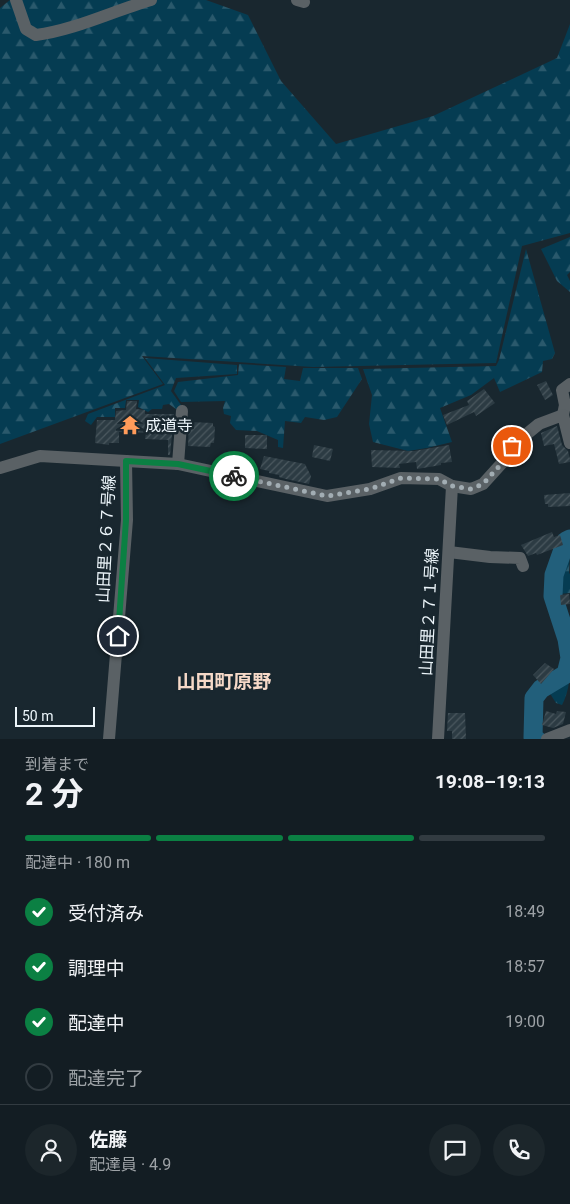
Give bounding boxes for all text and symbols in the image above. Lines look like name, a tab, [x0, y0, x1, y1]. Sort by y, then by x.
temple icon: 成道寺	[119, 414, 141, 436]
place label: 成道寺	[145, 416, 193, 435]
pin	[491, 425, 533, 467]
icon: bag	[498, 432, 526, 460]
courier	[209, 451, 259, 501]
icon: bike	[220, 462, 248, 490]
street label: 山田里２６７号線	[93, 475, 119, 603]
street label: 山田里２７１号線	[416, 548, 442, 676]
pin	[97, 615, 139, 657]
icon: home	[104, 622, 132, 650]
district label: 山田町原野	[176, 670, 272, 693]
scale bar	[15, 704, 95, 727]
text: 50 m	[22, 708, 54, 724]
text: 到着まで	[25, 755, 89, 774]
text: 19:08–19:13	[435, 770, 545, 793]
text: 2 分	[25, 775, 83, 813]
text: 配達中 · 180 m	[25, 853, 130, 872]
icon: check	[25, 898, 53, 926]
text: 受付済み	[68, 902, 144, 925]
text: 18:49	[505, 902, 545, 921]
icon: check	[25, 953, 53, 981]
text: 調理中	[68, 957, 125, 980]
text: 18:57	[505, 957, 545, 976]
icon: check	[25, 1008, 53, 1036]
text: 配達中	[68, 1012, 125, 1035]
text: 19:00	[505, 1012, 545, 1031]
text: 配達完了	[68, 1067, 144, 1090]
button: person	[25, 1124, 77, 1176]
button: chat	[429, 1124, 481, 1176]
button: phone	[493, 1124, 545, 1176]
text: 佐藤	[89, 1128, 127, 1151]
text: 配達員 · 4.9	[89, 1155, 171, 1174]

